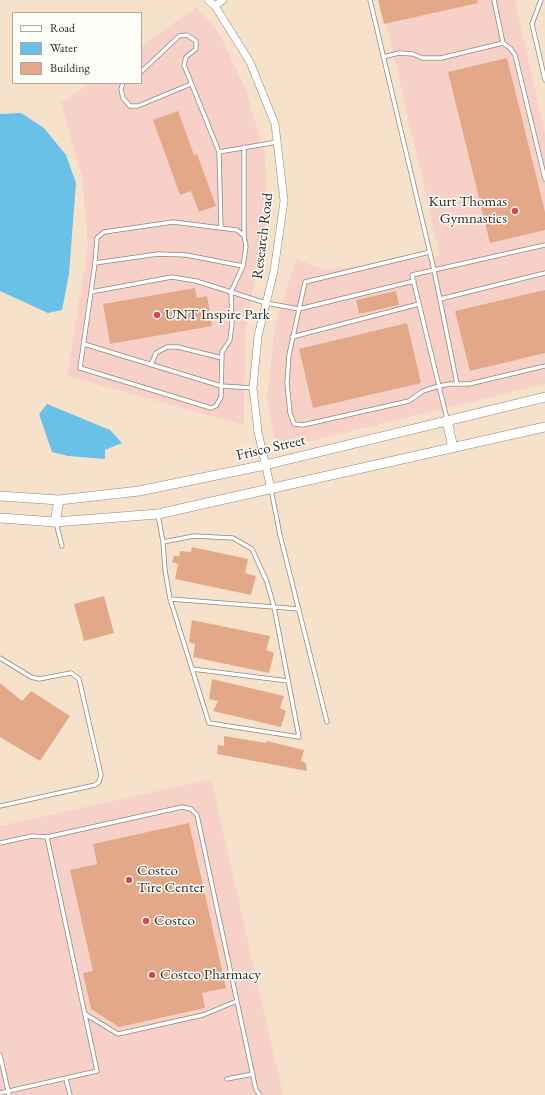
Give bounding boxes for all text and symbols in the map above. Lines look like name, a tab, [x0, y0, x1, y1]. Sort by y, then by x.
legend	[12, 12, 142, 84]
text: Road	[50, 20, 75, 36]
text: Water	[50, 40, 77, 56]
text: Building	[50, 60, 90, 76]
street label: Research Road	[249, 192, 277, 280]
place label: Kurt Thomas Gymnastics	[428, 193, 507, 228]
marker: Kurt Thomas Gymnastics	[510, 206, 520, 216]
place label: UNT Inspire Park	[165, 306, 270, 324]
marker: UNT Inspire Park	[152, 310, 162, 320]
street label: Frisco Street	[235, 431, 307, 465]
place label: Costco Tire Center	[137, 862, 205, 897]
marker: Costco Tire Center	[124, 875, 134, 885]
place label: Costco	[154, 912, 195, 930]
marker: Costco	[141, 916, 151, 926]
place label: Costco Pharmacy	[160, 966, 261, 984]
marker: Costco Pharmacy	[147, 970, 157, 980]

